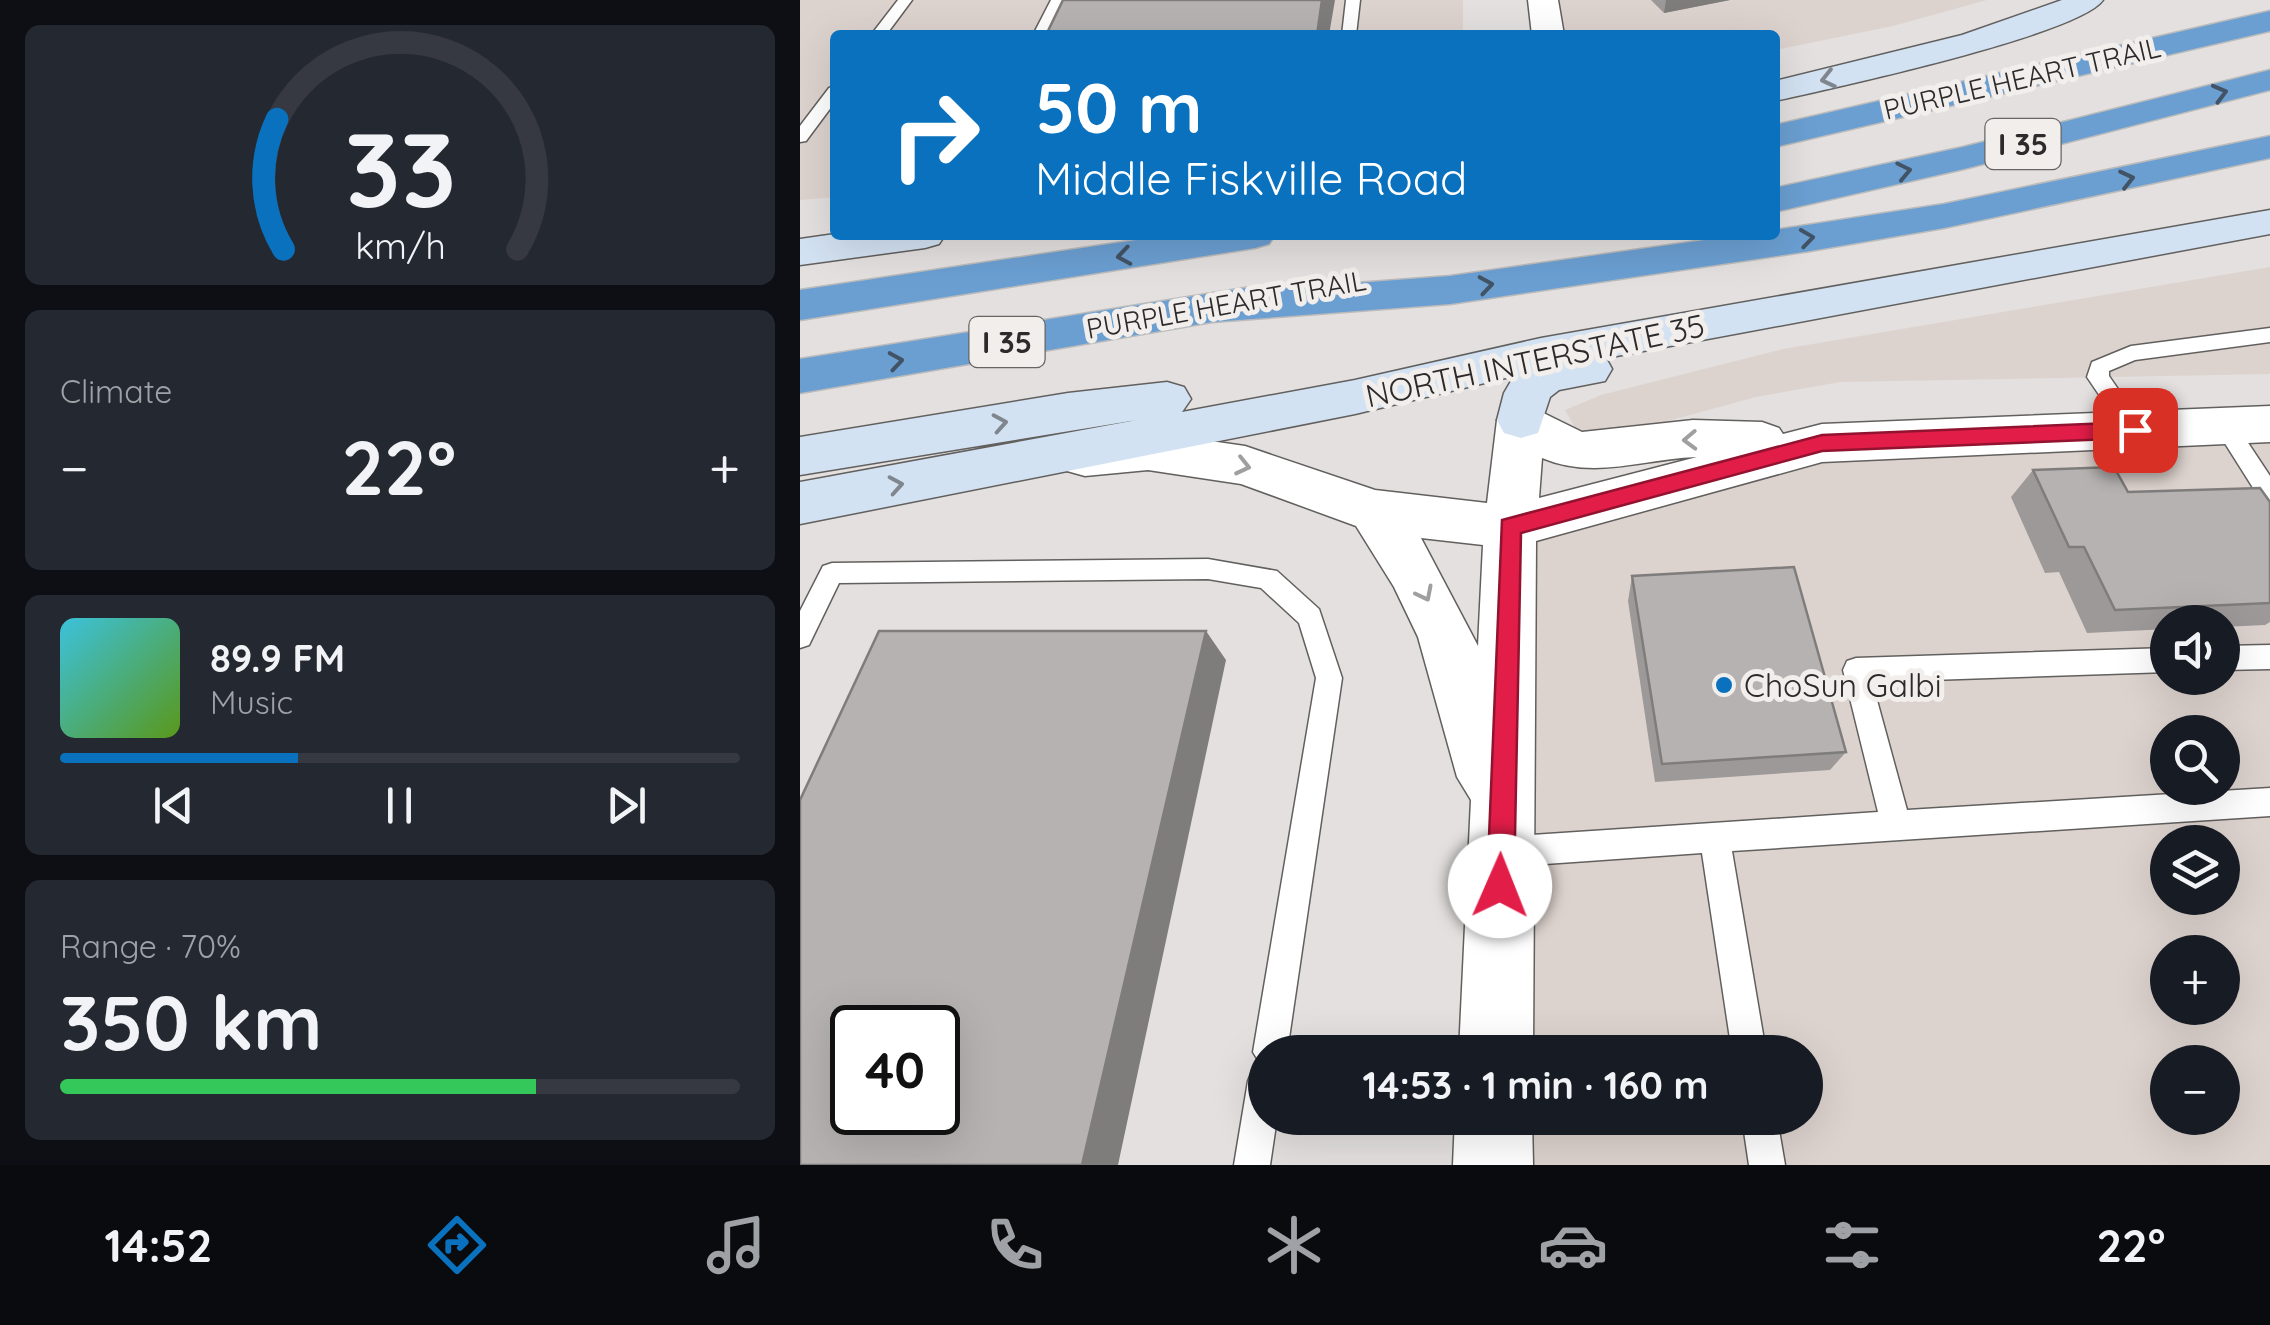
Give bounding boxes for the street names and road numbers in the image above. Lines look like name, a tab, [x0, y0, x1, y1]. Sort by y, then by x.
street label: PURPLE HEART TRAIL	[1880, 29, 2164, 127]
road number: I 35	[1986, 119, 2060, 169]
street label: PURPLE HEART TRAIL	[1083, 262, 1369, 346]
street label: NORTH INTERSTATE 35	[1362, 305, 1708, 415]
road number: I 35	[970, 317, 1044, 367]

